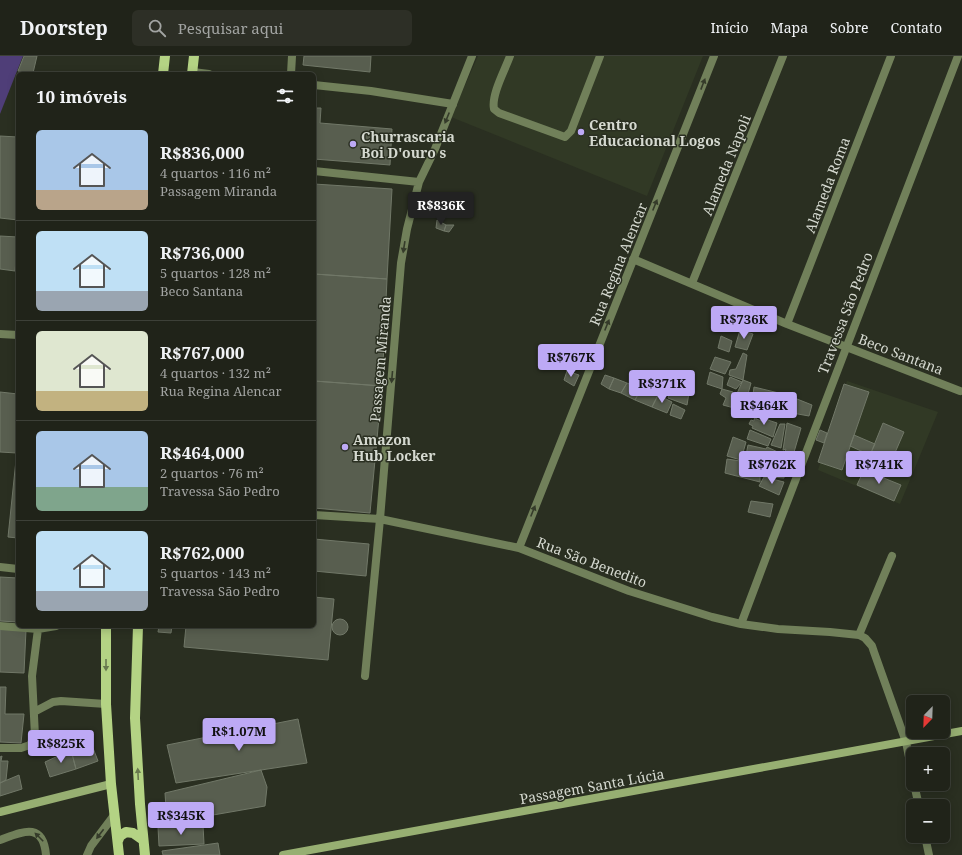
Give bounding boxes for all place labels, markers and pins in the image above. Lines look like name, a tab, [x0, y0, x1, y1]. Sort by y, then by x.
place label: Centro Educacional Logos	[589, 115, 721, 150]
place label: Churrascaria Boi D'ouro s	[361, 127, 455, 162]
marker: Centro Educacional Logos	[576, 127, 586, 137]
marker: Churrascaria Boi D'ouro s	[348, 139, 358, 149]
pin: R$836K	[408, 192, 474, 226]
pin: R$736K	[711, 306, 777, 340]
pin: R$767K	[538, 344, 604, 378]
pin: R$371K	[629, 370, 695, 404]
pin: R$464K	[731, 392, 797, 426]
place label: Amazon Hub Locker	[353, 430, 436, 465]
marker: Amazon Hub Locker	[340, 442, 350, 452]
pin: R$762K	[739, 451, 805, 485]
pin: R$741K	[846, 451, 912, 485]
pin: R$1.07M	[202, 718, 276, 752]
pin: R$825K	[28, 730, 94, 764]
pin: R$345K	[148, 802, 214, 836]

